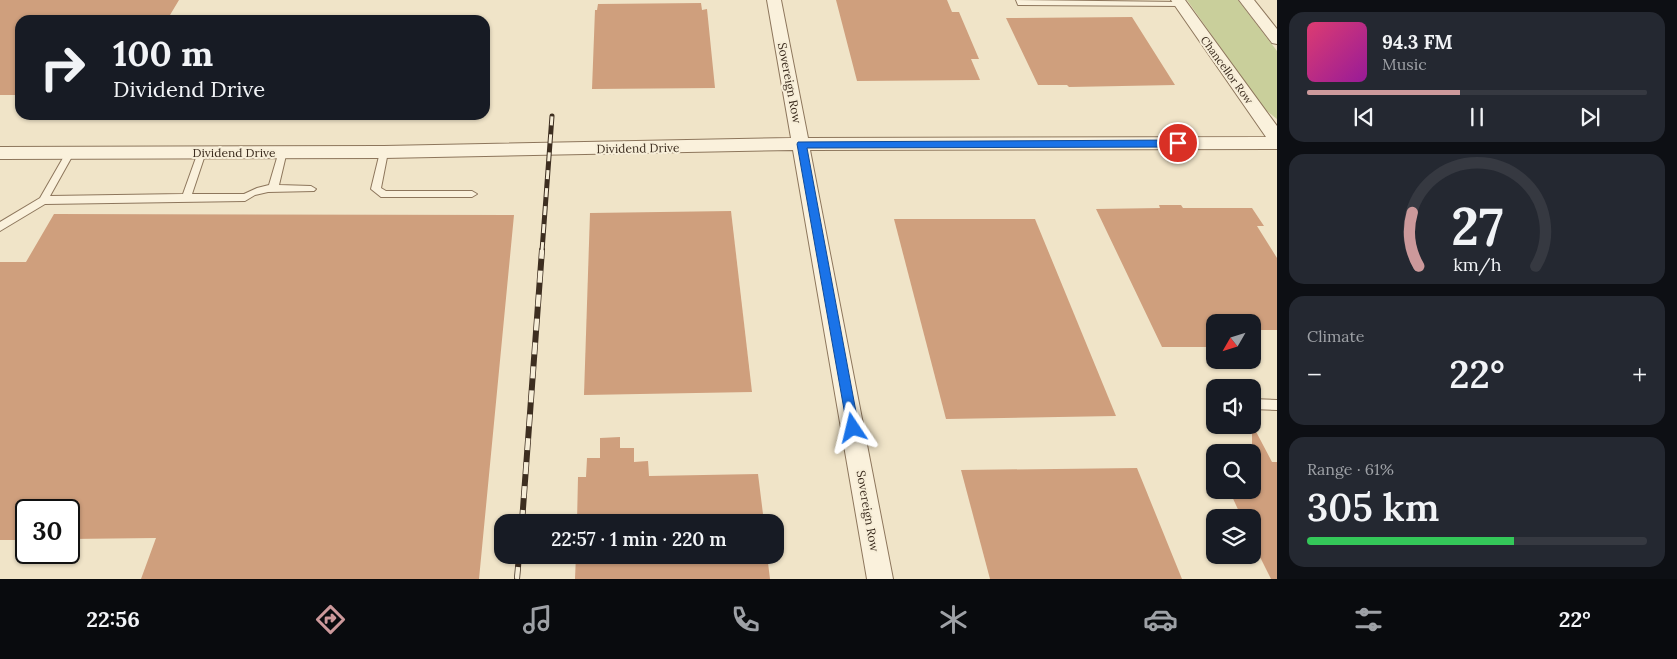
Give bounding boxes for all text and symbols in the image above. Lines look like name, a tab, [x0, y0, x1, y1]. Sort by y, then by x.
text: 94.3 FM	[1382, 30, 1453, 54]
text: 100 m	[113, 31, 213, 76]
street label: Chancellor Row	[1198, 33, 1256, 107]
icon: right	[30, 35, 95, 100]
street label: Sovereign Row	[775, 41, 805, 125]
text: Music	[1382, 54, 1427, 74]
text: Dividend Drive	[113, 75, 265, 103]
icon: previous	[1350, 103, 1378, 131]
icon: pause	[1463, 103, 1491, 131]
icon: next	[1576, 103, 1604, 131]
pin	[1157, 122, 1199, 164]
icon: arrive	[1164, 129, 1192, 157]
street label: Dividend Drive	[596, 140, 680, 156]
street label: Dividend Drive	[192, 145, 276, 160]
text: 27	[1451, 193, 1503, 259]
text: km/h	[1453, 253, 1501, 276]
north arrow	[1206, 314, 1261, 369]
map controls	[1206, 314, 1261, 564]
text: Climate	[1307, 326, 1364, 346]
text: 22°	[1449, 350, 1505, 398]
text: −	[1307, 357, 1322, 393]
text: +	[1632, 357, 1647, 393]
button: sound	[1206, 379, 1261, 434]
position arrow	[826, 401, 878, 453]
button: search	[1206, 444, 1261, 499]
text: Range · 61%	[1307, 459, 1394, 479]
street label: Sovereign Row	[853, 469, 883, 553]
text: 305 km	[1307, 483, 1439, 531]
speed limit sign: 30	[15, 499, 80, 564]
button: layers	[1206, 509, 1261, 564]
text: 22:57 · 1 min · 220 m	[551, 527, 727, 551]
icon: directions	[313, 602, 348, 637]
icon: music	[520, 602, 555, 637]
icon: phone	[728, 602, 763, 637]
icon: climate	[936, 602, 971, 637]
icon: car	[1143, 602, 1178, 637]
icon: filters	[1351, 602, 1386, 637]
text: 22:56	[86, 605, 140, 633]
text: 22°	[1559, 605, 1591, 633]

